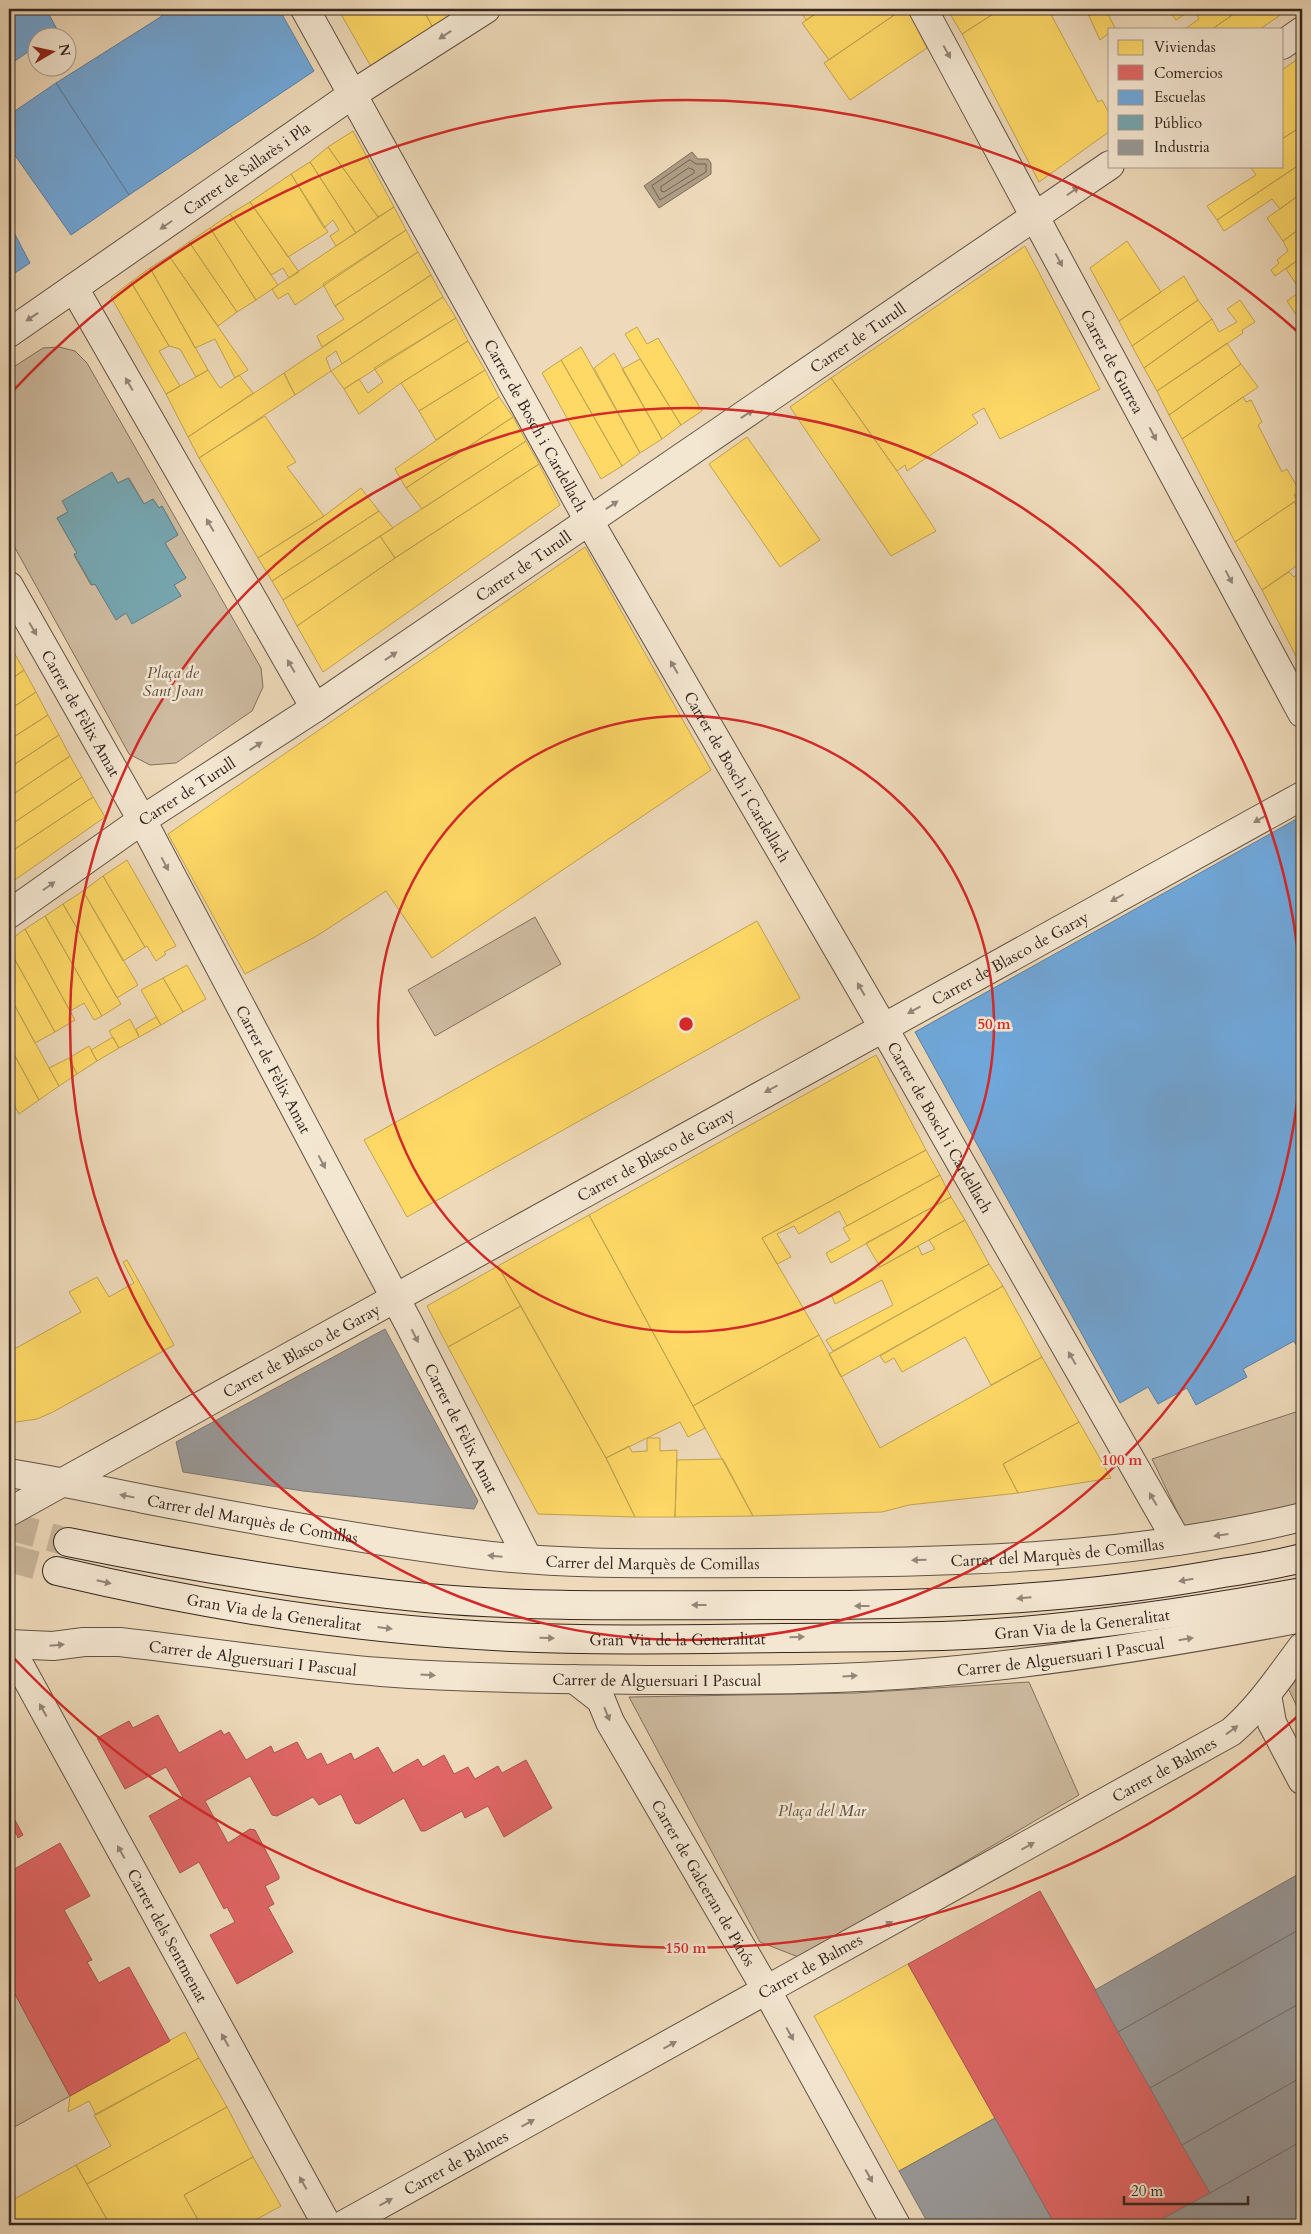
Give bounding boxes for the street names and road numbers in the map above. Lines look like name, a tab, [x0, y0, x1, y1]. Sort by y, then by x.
street label: Carrer de Sallarès i Pla	[179, 117, 315, 221]
street label: Carrer de Turull	[806, 298, 910, 379]
street label: Carrer de Gurrea	[1075, 306, 1149, 418]
street label: Carrer de Bosch i Cardellach	[478, 335, 592, 516]
street label: Carrer de Turull	[471, 526, 576, 607]
street label: Carrer de Fèlix Amat	[36, 646, 125, 781]
street label: Carrer de Bosch i Cardellach	[678, 687, 795, 867]
street label: Carrer de Turull	[134, 752, 240, 832]
street label: Carrer de Blasco de Garay	[928, 906, 1093, 1011]
street label: Carrer de Fèlix Amat	[230, 1001, 316, 1138]
street label: Carrer de Bosch i Cardellach	[882, 1038, 997, 1218]
street label: Carrer de Blasco de Garay	[573, 1102, 739, 1207]
street label: Carrer de Blasco de Garay	[219, 1298, 385, 1403]
street label: Carrer de Fèlix Amat	[419, 1360, 503, 1497]
street label: Carrer del Marquès de Comillas	[145, 1490, 360, 1549]
street label: Carrer del Marquès de Comillas	[950, 1533, 1165, 1572]
street label: Carrer del Marquès de Comillas	[545, 1551, 760, 1575]
street label: Gran Via de la Generalitat	[185, 1589, 362, 1637]
street label: Gran Via de la Generalitat	[994, 1604, 1171, 1645]
street label: Gran Via de la Generalitat	[589, 1628, 766, 1651]
street label: Carrer de Alguersuari I Pascual	[956, 1633, 1166, 1682]
street label: Carrer de Alguersuari I Pascual	[148, 1636, 357, 1682]
street label: Carrer de Alguersuari I Pascual	[552, 1669, 761, 1692]
street label: Carrer de Balmes	[1108, 1732, 1221, 1808]
street label: Carrer de Galceran de Pinós	[646, 1796, 760, 1971]
street label: Carrer dels Sentmenat	[121, 1865, 213, 2006]
street label: Carrer de Balmes	[754, 1929, 867, 2005]
street label: Carrer de Balmes	[400, 2125, 512, 2201]

